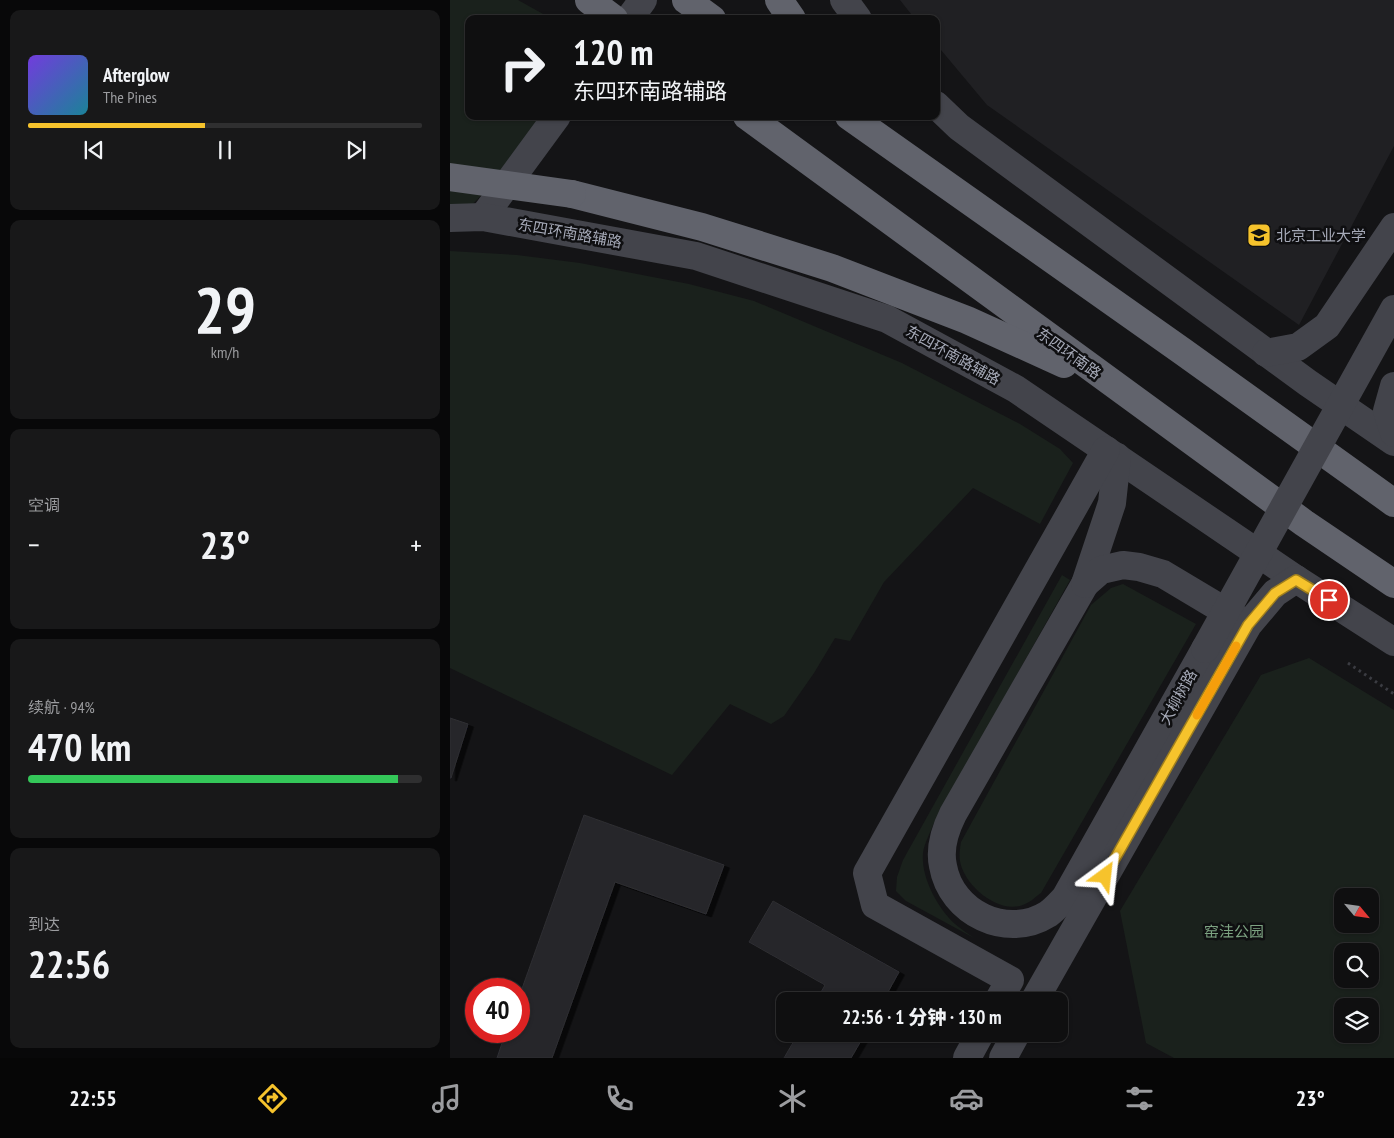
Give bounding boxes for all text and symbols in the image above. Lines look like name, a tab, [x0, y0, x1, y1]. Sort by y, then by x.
text: 120 m	[573, 29, 654, 75]
icon: right	[490, 35, 555, 100]
text: Afterglow	[103, 63, 169, 87]
text: 东四环南路辅路	[573, 77, 727, 105]
text: The Pines	[103, 87, 157, 107]
icon: previous	[80, 136, 108, 164]
icon: pause	[211, 136, 239, 164]
icon: next	[342, 136, 370, 164]
street label: 东四环南路辅路	[517, 215, 623, 251]
school or university icon: 北京工业大学	[1246, 222, 1272, 248]
place label: 北京工业大学	[1276, 226, 1366, 245]
text: 29	[194, 267, 256, 351]
street label: 东四环南路辅路	[902, 321, 1004, 389]
street label: 东四环南路	[1033, 323, 1105, 383]
text: km/h	[211, 342, 239, 362]
text: 空调	[28, 495, 60, 515]
text: 23°	[200, 520, 250, 569]
text: −	[28, 526, 40, 563]
text: +	[410, 526, 422, 563]
pin	[1308, 579, 1350, 621]
icon: arrive	[1315, 586, 1343, 614]
street label: 大柳树路	[1155, 666, 1201, 728]
text: 续航 · 94%	[28, 697, 95, 717]
text: 470 km	[28, 722, 131, 771]
position arrow	[1078, 849, 1130, 901]
north arrow	[1334, 888, 1379, 932]
map controls	[1334, 888, 1379, 1043]
text: 到达	[28, 914, 60, 934]
park label: 窑洼公园	[1204, 922, 1264, 941]
text: 22:56	[28, 939, 110, 988]
button: search	[1334, 943, 1379, 988]
speed limit sign: 40	[465, 978, 530, 1043]
button: layers	[1334, 998, 1379, 1043]
text: 22:56 · 1 分钟 · 130 m	[842, 1005, 1002, 1029]
icon: directions	[255, 1081, 290, 1116]
icon: music	[429, 1081, 464, 1116]
icon: phone	[602, 1081, 637, 1116]
icon: climate	[775, 1081, 810, 1116]
icon: car	[949, 1081, 984, 1116]
icon: filters	[1122, 1081, 1157, 1116]
text: 22:55	[69, 1084, 117, 1112]
text: 23°	[1296, 1084, 1325, 1112]

